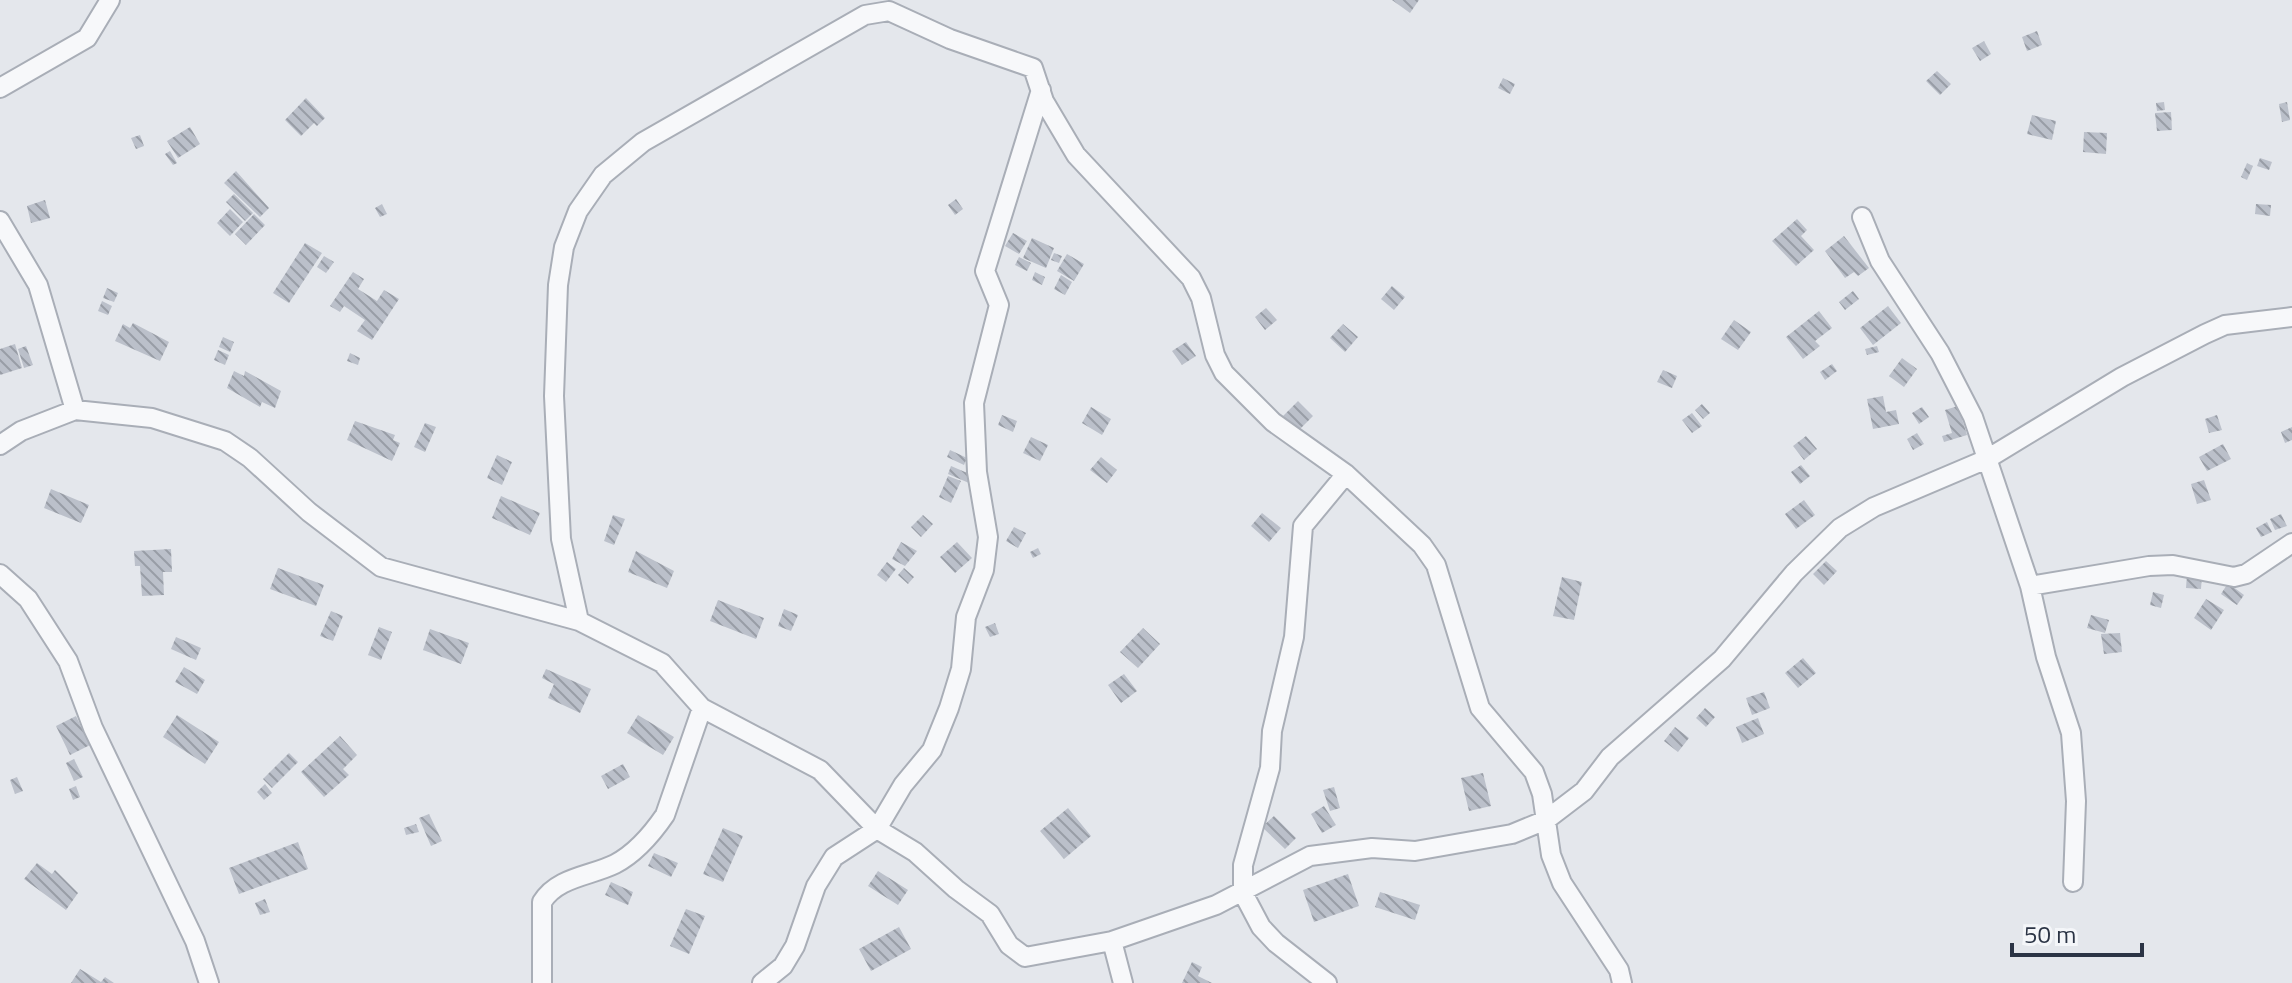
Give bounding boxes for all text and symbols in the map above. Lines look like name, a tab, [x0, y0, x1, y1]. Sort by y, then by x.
scale bar	[2012, 907, 2142, 957]
text: 50 m	[2024, 916, 2076, 952]

